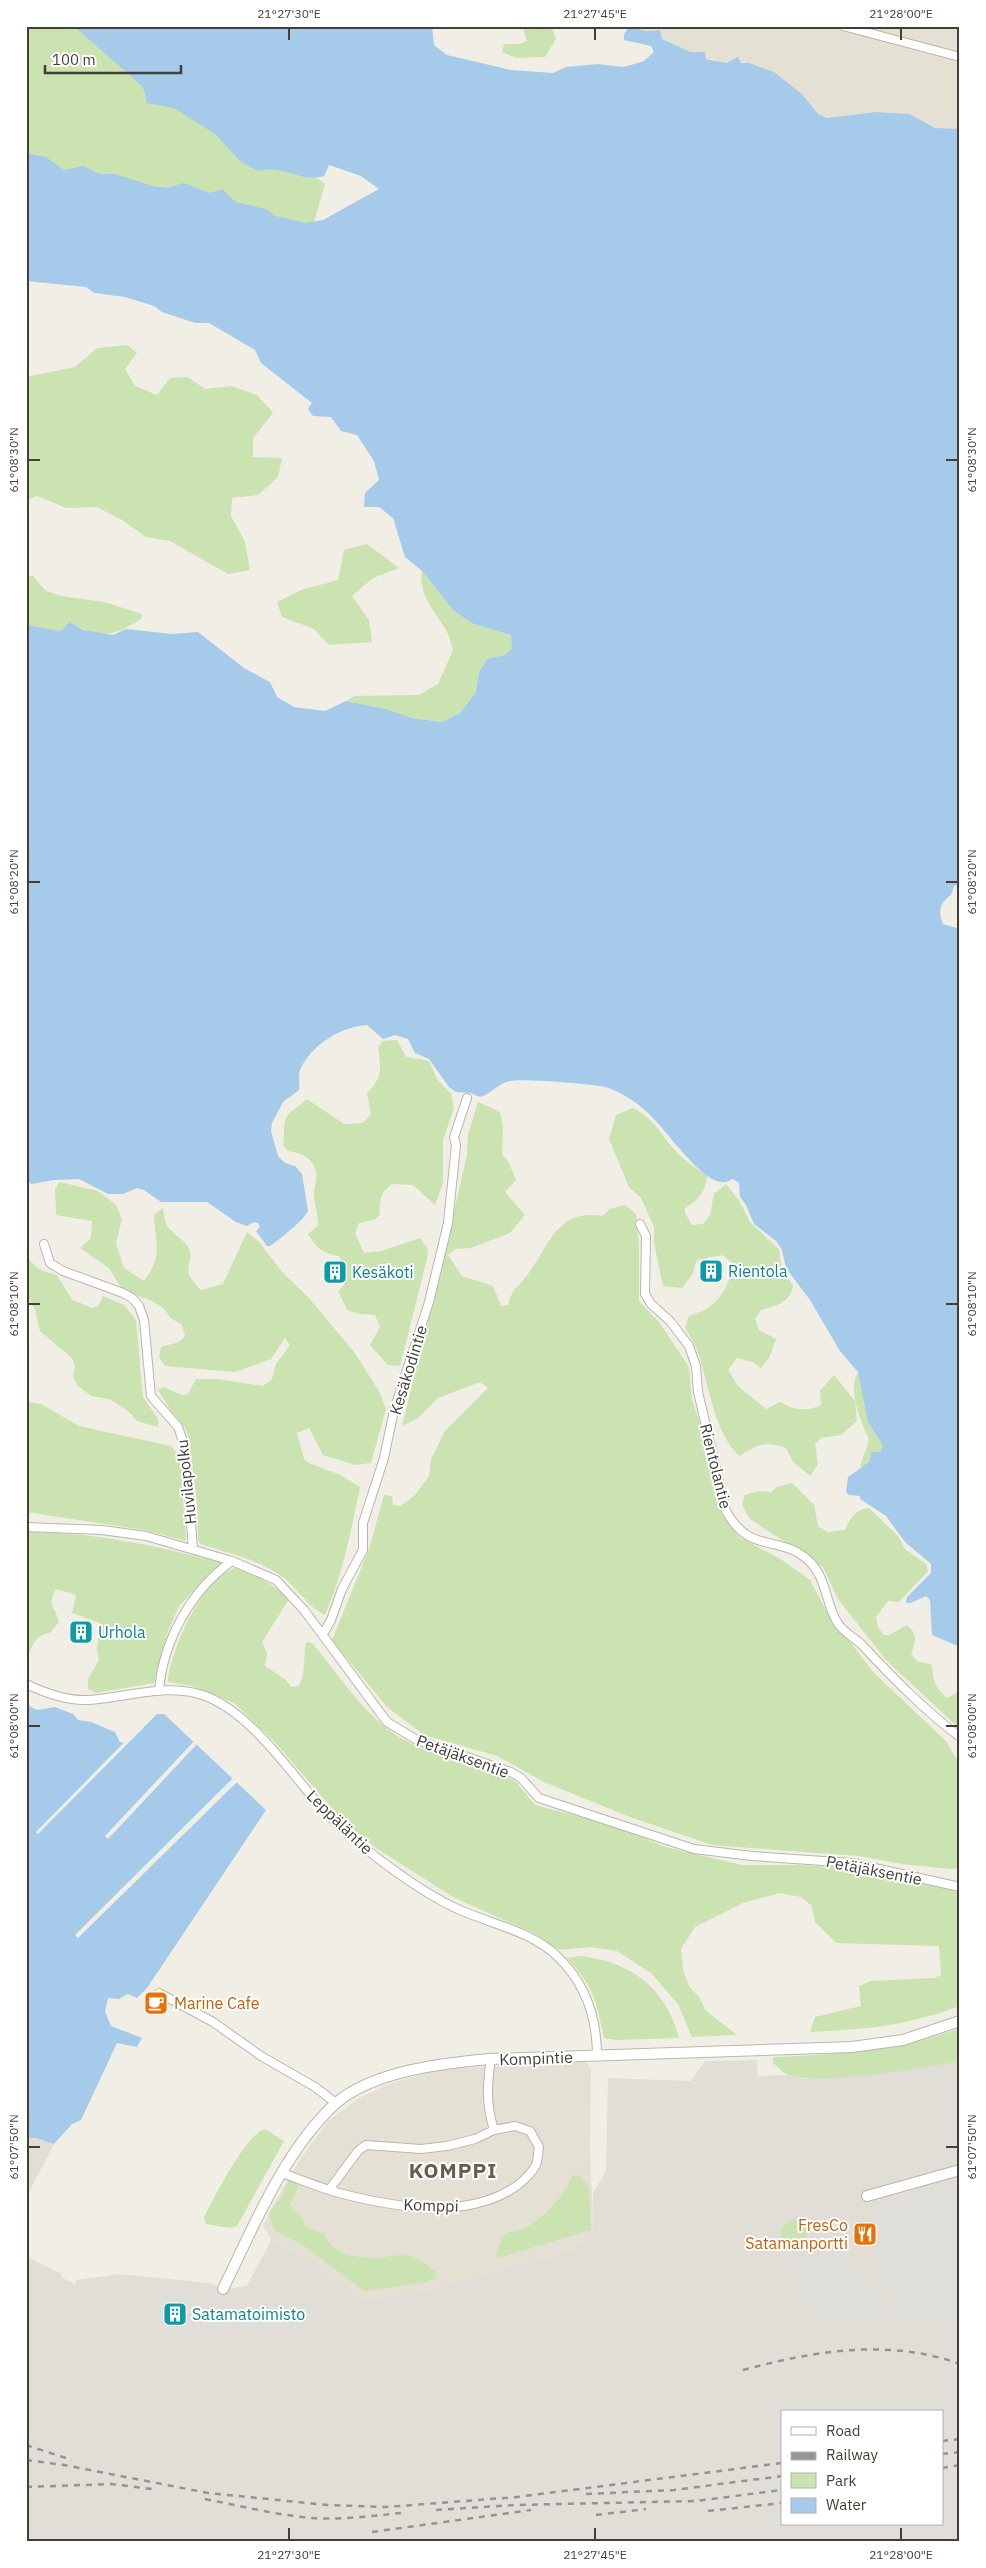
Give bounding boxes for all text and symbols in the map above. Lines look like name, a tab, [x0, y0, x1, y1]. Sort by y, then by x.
text: 21°27'30"E	[257, 6, 321, 21]
text: 21°27'45"E	[563, 6, 627, 21]
text: 21°28'00"E	[869, 6, 933, 21]
scale bar	[45, 42, 181, 74]
text: 100 m	[52, 50, 96, 69]
text: 61°08'30"N	[6, 427, 21, 493]
text: 61°08'30"N	[964, 427, 979, 493]
text: 61°08'20"N	[6, 849, 21, 915]
text: 61°08'20"N	[964, 849, 979, 915]
building icon: Rientola	[698, 1258, 724, 1284]
building icon: Kesäkoti	[322, 1259, 348, 1285]
place label: Rientola	[728, 1261, 788, 1281]
place label: Kesäkoti	[352, 1262, 414, 1282]
text: 61°08'10"N	[6, 1271, 21, 1337]
text: 61°08'10"N	[964, 1271, 979, 1337]
street label: Kesäkodintie	[385, 1323, 431, 1417]
street label: Rientolantie	[696, 1421, 736, 1511]
street label: Huvilapolku	[172, 1439, 200, 1525]
building icon: Urhola	[68, 1619, 94, 1645]
place label: Urhola	[98, 1622, 146, 1642]
text: 61°08'00"N	[6, 1693, 21, 1759]
text: 61°08'00"N	[964, 1693, 979, 1759]
street label: Petäjäksentie	[414, 1730, 512, 1782]
street label: Leppäläntie	[303, 1786, 377, 1859]
street label: Petäjäksentie	[824, 1851, 924, 1889]
cafe icon: Marine Cafe	[143, 1990, 169, 2016]
place label: Marine Cafe	[174, 1993, 260, 2013]
street label: Kompintie	[499, 2047, 573, 2069]
text: 61°07'50"N	[6, 2114, 21, 2180]
text: 61°07'50"N	[964, 2114, 979, 2180]
district label: KOMPPI	[409, 2156, 497, 2184]
street label: Komppi	[403, 2194, 459, 2216]
place label: FresCo Satamanportti	[745, 2215, 848, 2253]
restaurant icon: FresCo Satamanportti	[852, 2221, 878, 2247]
building icon: Satamatoimisto	[162, 2301, 188, 2327]
place label: Satamatoimisto	[192, 2304, 305, 2324]
legend	[781, 2410, 944, 2526]
text: Road	[826, 2421, 861, 2440]
text: Railway	[826, 2445, 879, 2464]
text: Park	[826, 2471, 856, 2490]
text: Water	[826, 2495, 867, 2514]
text: 21°27'30"E	[257, 2547, 321, 2562]
text: 21°27'45"E	[563, 2547, 627, 2562]
text: 21°28'00"E	[869, 2547, 933, 2562]

